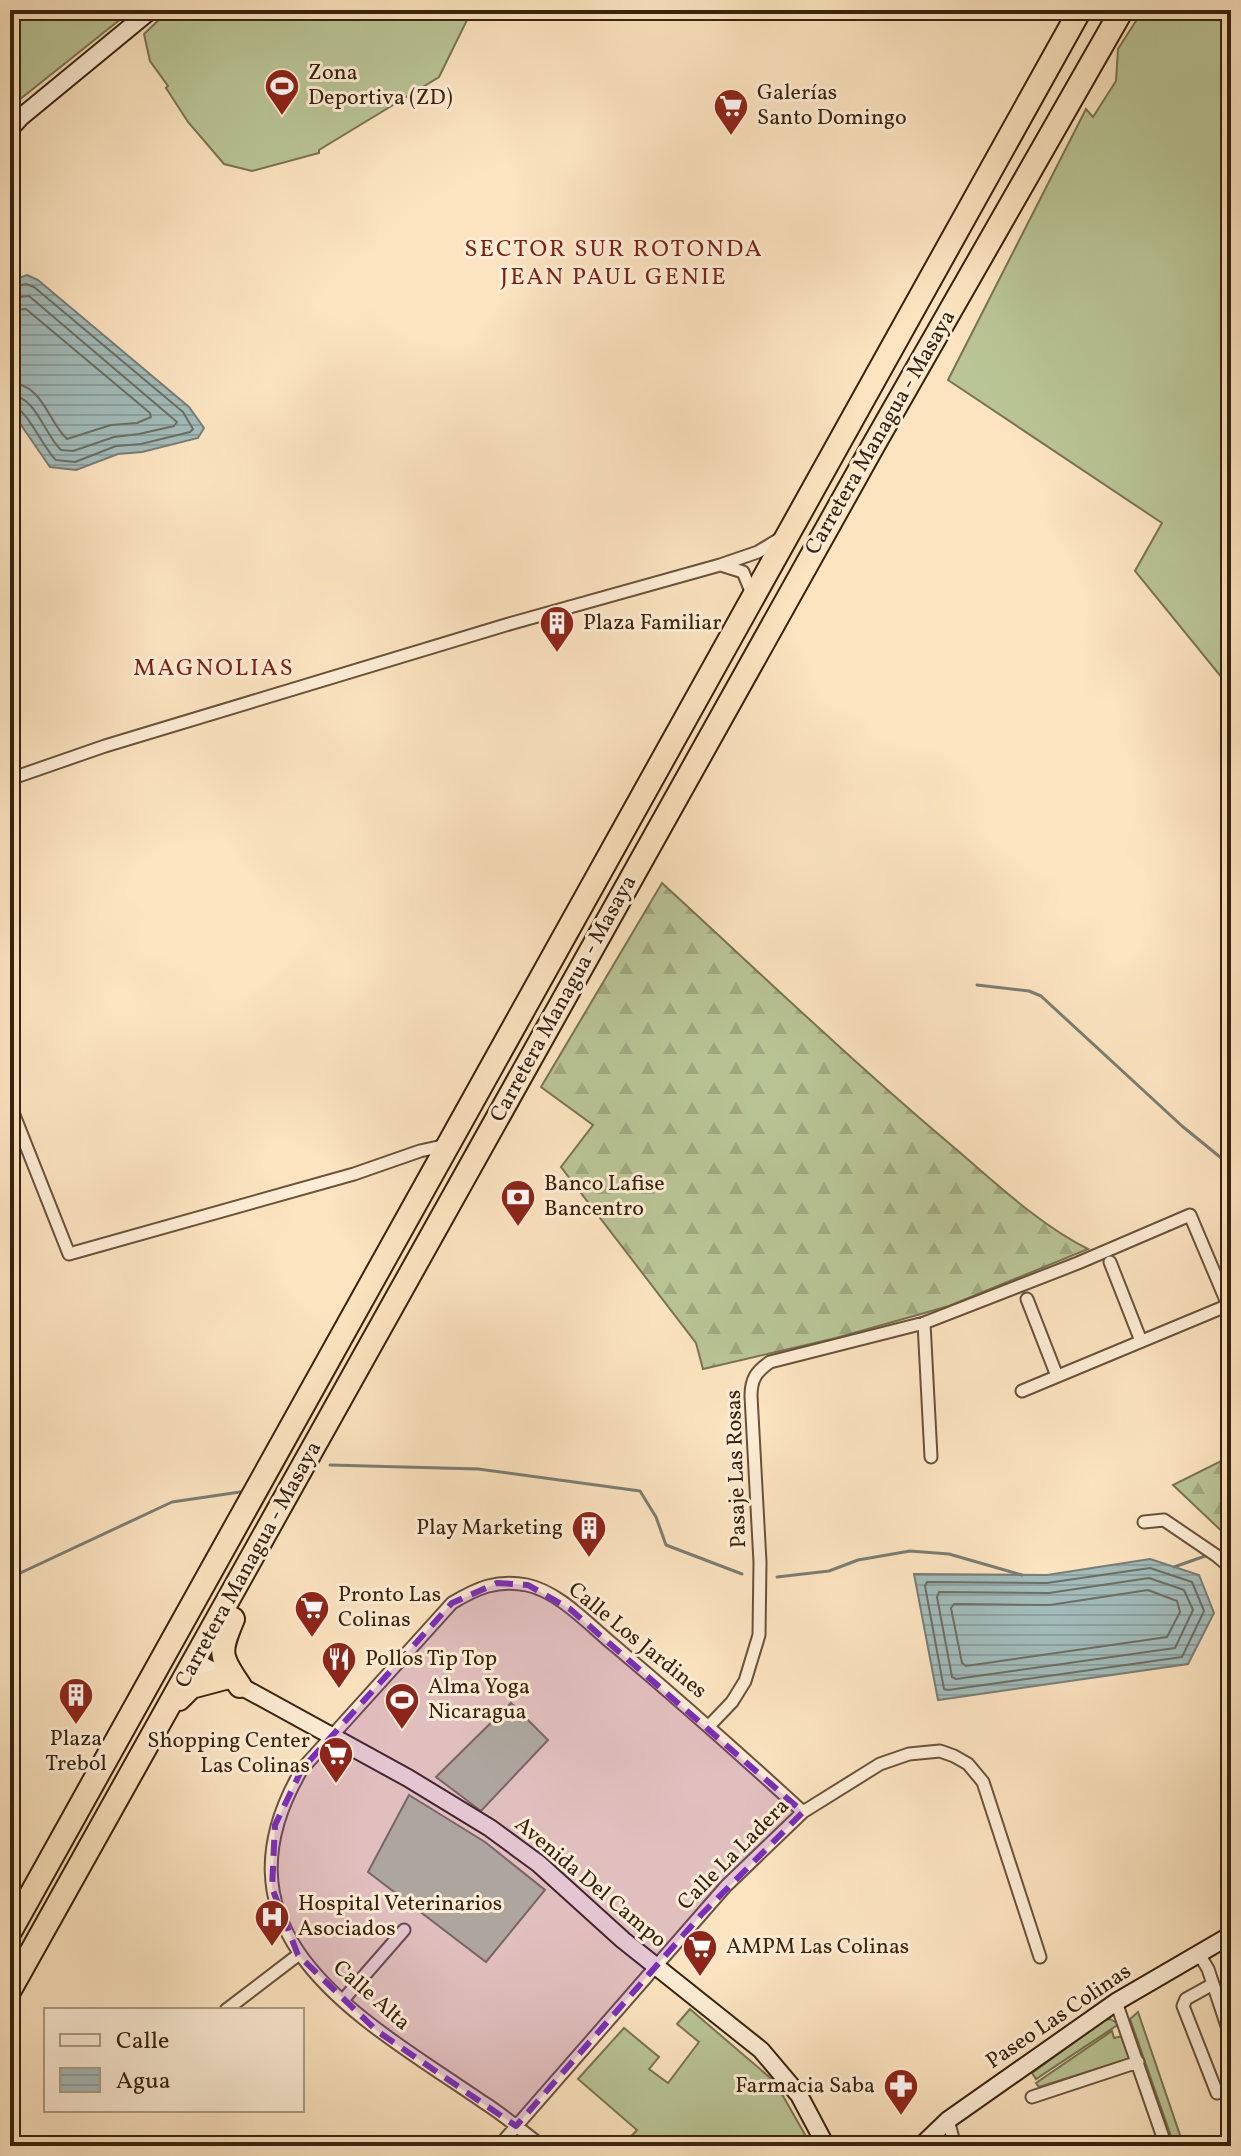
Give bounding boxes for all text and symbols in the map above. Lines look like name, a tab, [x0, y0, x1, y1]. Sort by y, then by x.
place label: Zona Deportiva (ZD)	[308, 58, 453, 114]
sports icon: Zona Deportiva (ZD)	[263, 67, 301, 117]
place label: Galerías Santo Domingo	[757, 78, 907, 134]
supermarket icon: Galerías Santo Domingo	[712, 87, 750, 137]
district label: SECTOR SUR ROTONDA JEAN PAUL GENIE	[464, 233, 764, 295]
street label: Carretera Managua - Masaya	[798, 305, 964, 561]
building icon: Plaza Familiar	[538, 604, 576, 654]
place label: Plaza Familiar	[583, 608, 721, 639]
district label: MAGNOLIAS	[133, 652, 295, 686]
street label: Carretera Managua - Masaya	[483, 870, 645, 1128]
place label: Banco Lafise Bancentro	[544, 1169, 665, 1225]
bank icon: Banco Lafise Bancentro	[499, 1178, 537, 1228]
street label: Pasaje Las Rosas	[719, 1389, 755, 1549]
street label: Carretera Managua - Masaya	[168, 1436, 330, 1694]
building icon: Play Marketing	[570, 1509, 608, 1559]
place label: Play Marketing	[416, 1513, 563, 1544]
street label: Calle Los Jardines	[561, 1575, 713, 1707]
place label: Pronto Las Colinas	[338, 1580, 441, 1636]
supermarket icon: Pronto Las Colinas	[293, 1589, 331, 1639]
restaurant icon: Pollos Tip Top	[320, 1640, 358, 1690]
place label: Pollos Tip Top	[365, 1644, 497, 1675]
place label: Alma Yoga Nicaragua	[428, 1672, 530, 1728]
building icon: Plaza Trebol	[57, 1676, 95, 1726]
sports icon: Alma Yoga Nicaragua	[383, 1681, 421, 1731]
place label: Plaza Trebol	[45, 1724, 107, 1780]
place label: Shopping Center Las Colinas	[147, 1726, 310, 1782]
supermarket icon: Shopping Center Las Colinas	[317, 1735, 355, 1785]
street label: Calle La Ladera	[671, 1792, 797, 1918]
street label: Avenida Del Campo	[507, 1810, 673, 1956]
place label: Hospital Veterinarios Asociados	[298, 1889, 502, 1945]
hospital icon: Hospital Veterinarios Asociados	[253, 1898, 291, 1948]
supermarket icon: AMPM Las Colinas	[681, 1928, 719, 1978]
place label: AMPM Las Colinas	[726, 1932, 909, 1963]
street label: Calle Alta	[325, 1953, 417, 2039]
street label: Paseo Las Colinas	[980, 1957, 1138, 2077]
legend	[44, 2008, 304, 2112]
text: Calle	[116, 2025, 169, 2059]
text: Agua	[116, 2065, 171, 2099]
pharmacy icon: Farmacia Saba	[882, 2067, 920, 2117]
place label: Farmacia Saba	[735, 2071, 875, 2102]

